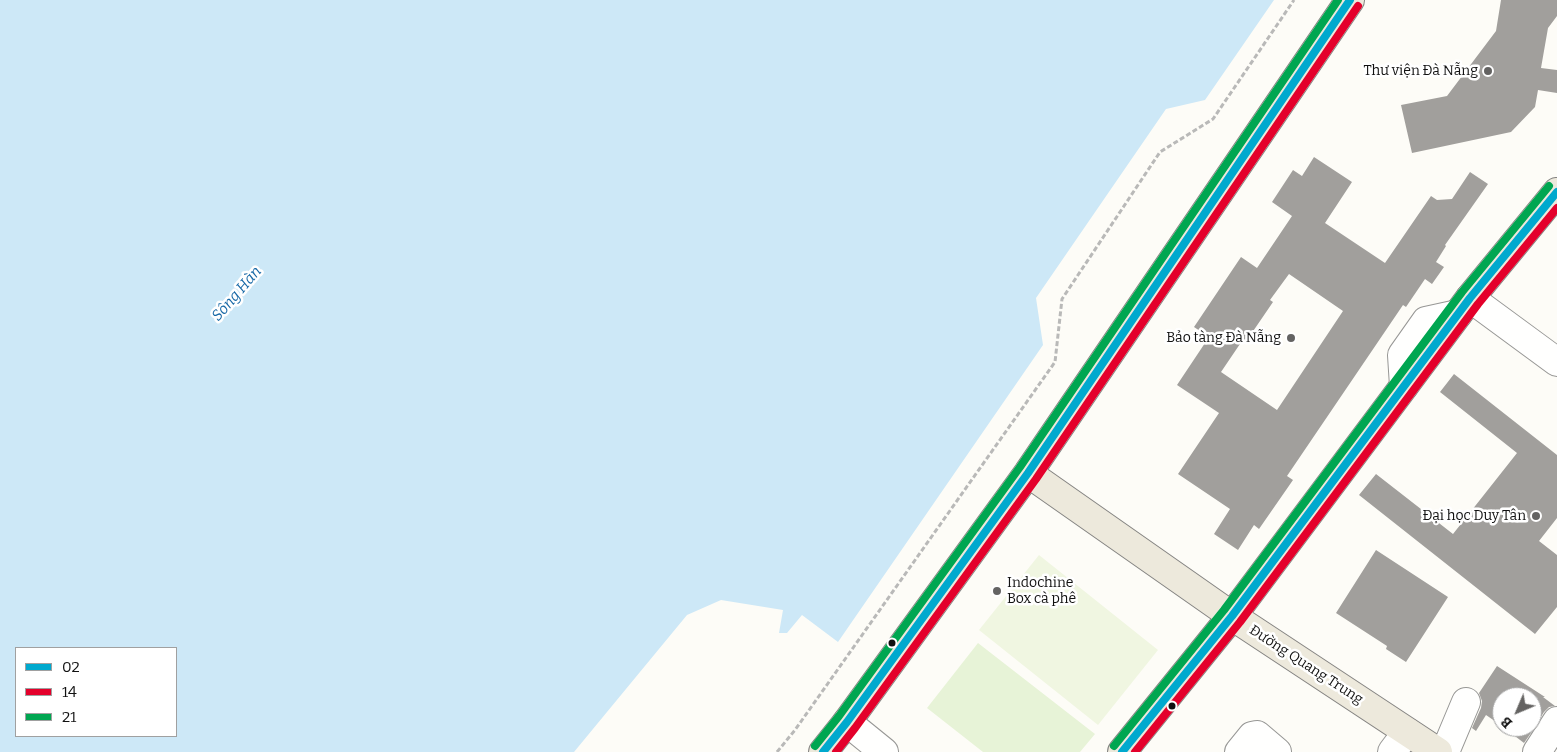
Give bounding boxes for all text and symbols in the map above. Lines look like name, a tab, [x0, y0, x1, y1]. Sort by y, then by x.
place label: Thư viện Đà Nẵng	[1363, 63, 1478, 79]
marker: Thư viện Đà Nẵng	[1482, 65, 1494, 77]
water label: Sông Hàn	[208, 263, 266, 325]
place label: Bảo tàng Đà Nẵng	[1166, 330, 1281, 346]
marker: Bảo tàng Đà Nẵng	[1285, 332, 1297, 344]
place label: Đại học Duy Tân	[1422, 508, 1526, 524]
marker: Đại học Duy Tân	[1530, 510, 1542, 522]
place label: Indochine Box cà phê	[1007, 575, 1076, 608]
marker: Indochine Box cà phê	[991, 585, 1003, 597]
street label: Đường Quang Trung	[1246, 622, 1366, 708]
unlabelled marker	[887, 638, 897, 648]
legend	[15, 647, 178, 737]
text: 02	[62, 658, 80, 676]
text: 14	[62, 683, 77, 701]
north arrow	[1492, 687, 1542, 737]
unlabelled marker	[1167, 701, 1177, 711]
text: 21	[62, 708, 76, 726]
text: B	[1498, 713, 1516, 731]

